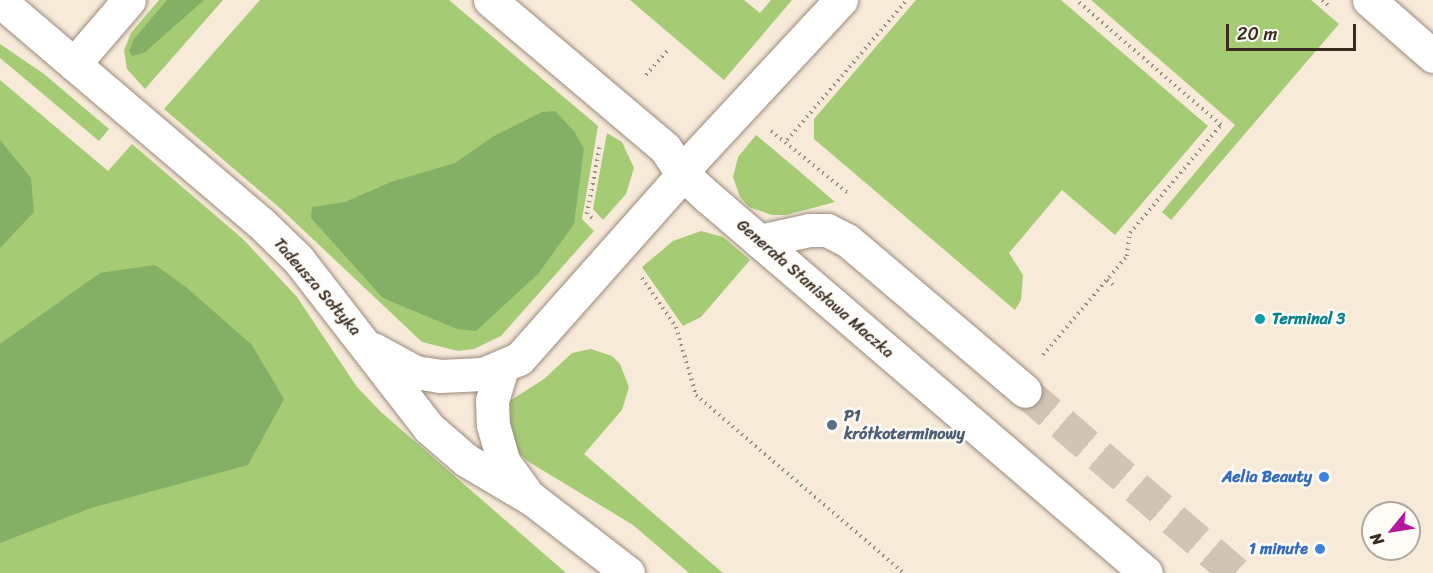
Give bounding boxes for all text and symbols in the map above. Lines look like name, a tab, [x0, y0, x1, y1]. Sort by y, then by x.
scale bar	[1229, 12, 1360, 50]
text: 20 m	[1237, 18, 1277, 50]
street label: Generała Stanisława Maczka	[733, 216, 897, 362]
street label: Tadeusza Sołtyka	[269, 234, 365, 340]
place label: Terminal 3	[1272, 309, 1345, 329]
marker: Terminal 3	[1253, 312, 1267, 326]
place label: P1 krótkoterminowy	[844, 406, 965, 444]
marker: P1 krótkoterminowy	[825, 418, 839, 432]
place label: Aelia Beauty	[1222, 467, 1312, 487]
marker: Aelia Beauty	[1317, 470, 1331, 484]
north arrow	[1361, 501, 1421, 561]
text: N	[1361, 527, 1392, 551]
place label: 1 minute	[1249, 539, 1308, 559]
marker: 1 minute	[1313, 542, 1327, 556]

